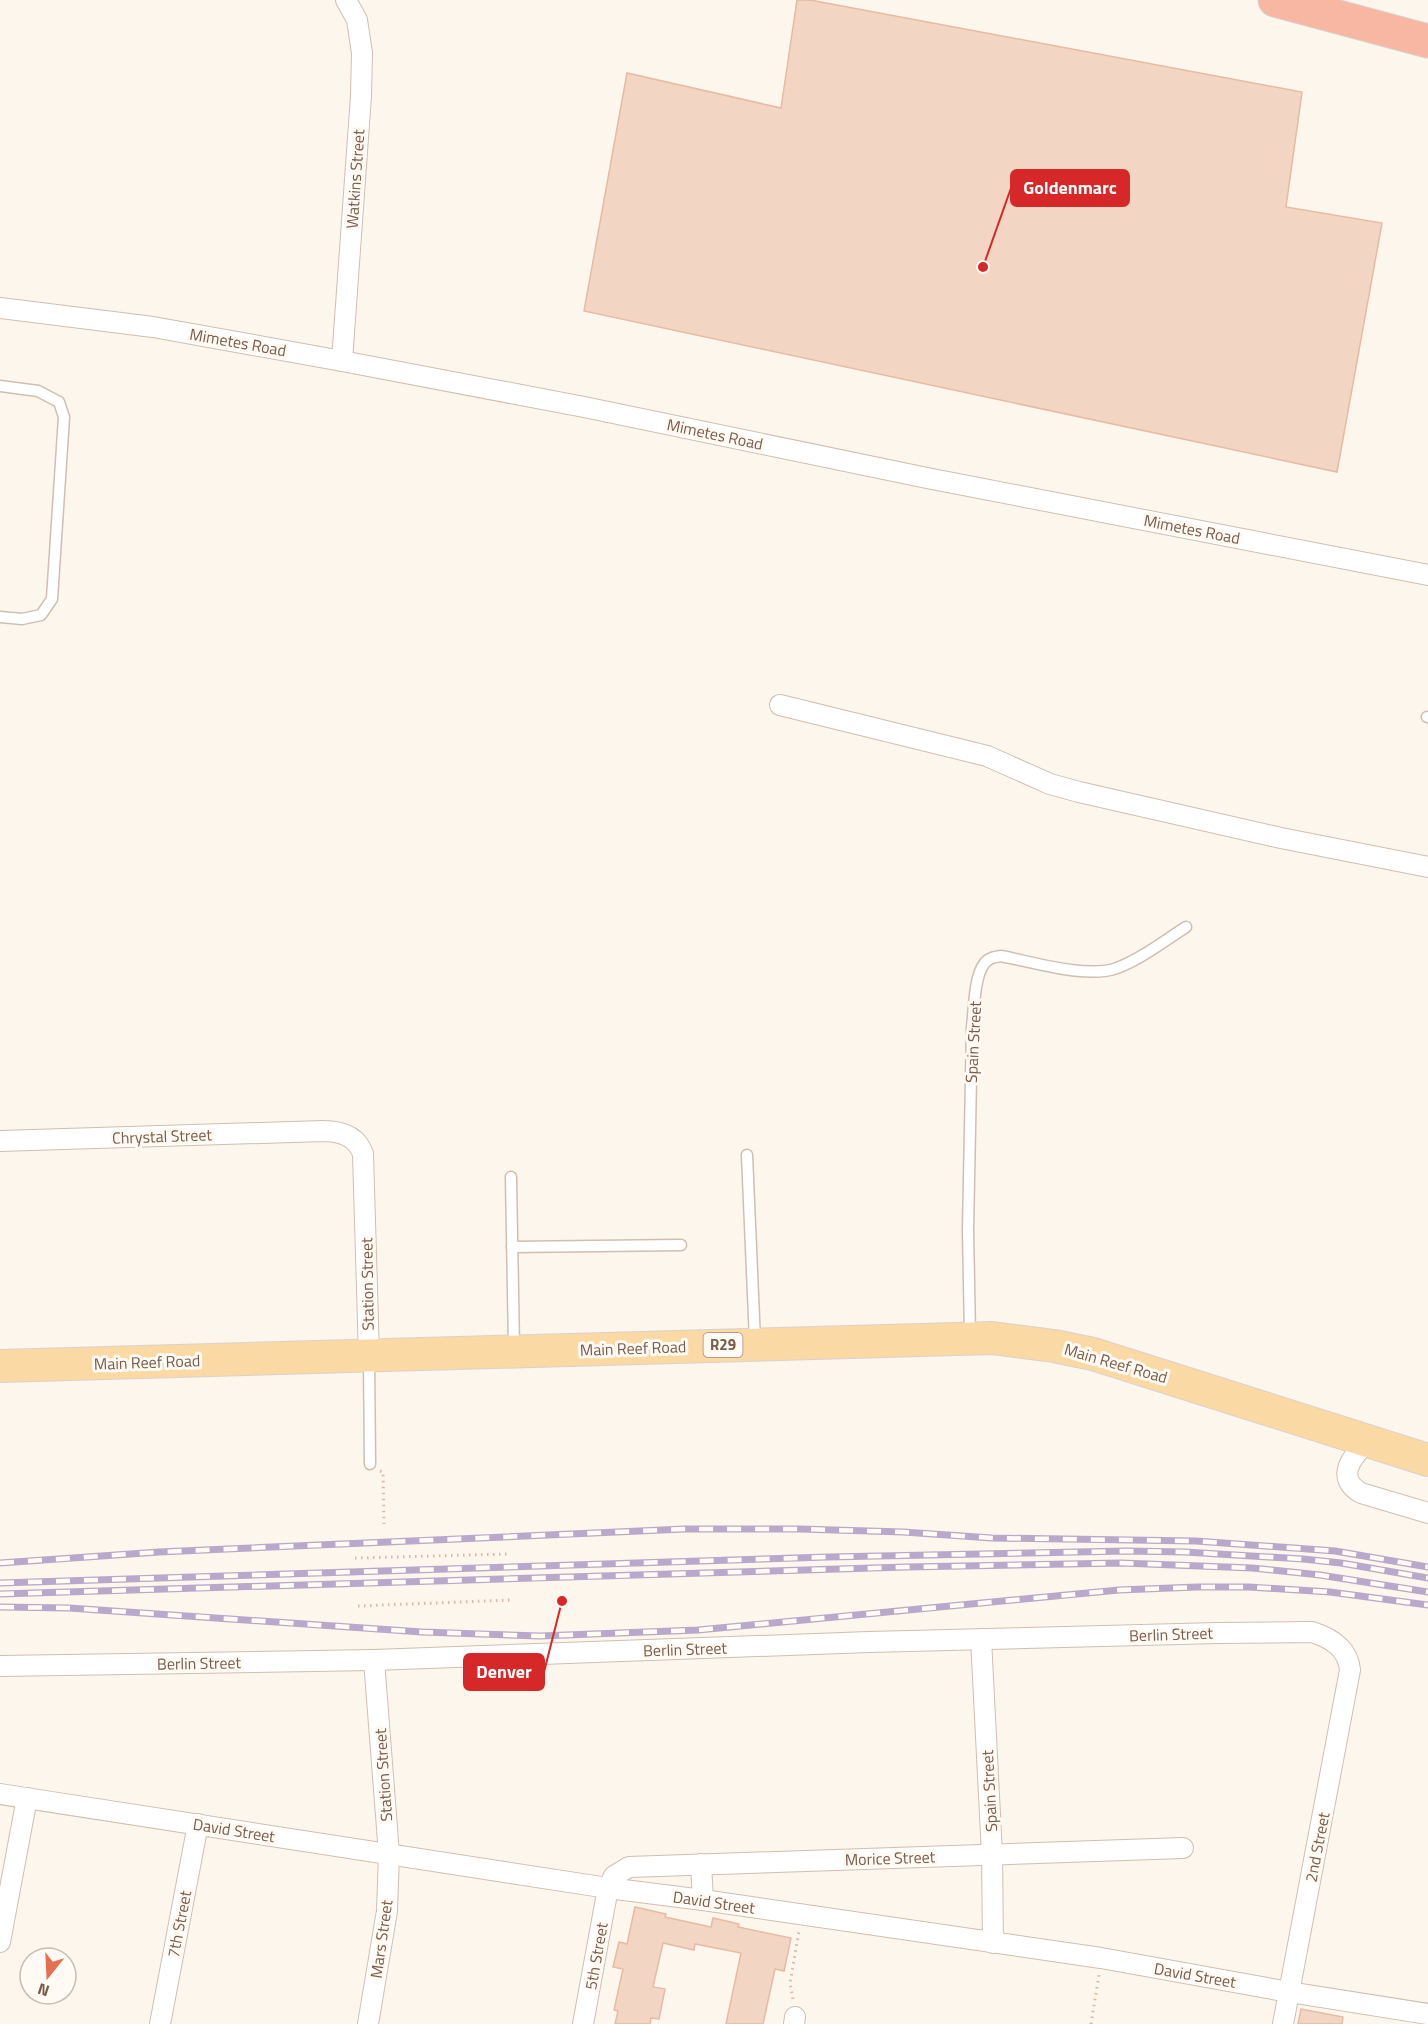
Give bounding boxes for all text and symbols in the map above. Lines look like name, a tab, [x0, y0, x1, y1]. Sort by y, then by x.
street label: Watkins Street	[340, 128, 370, 229]
callout: Goldenmarc	[1011, 170, 1129, 206]
text: Goldenmarc	[1023, 174, 1117, 201]
street label: Mimetes Road	[188, 322, 288, 362]
street label: Mimetes Road	[665, 412, 765, 456]
street label: Mimetes Road	[1142, 508, 1242, 550]
street label: Spain Street	[959, 1000, 987, 1084]
street label: Chrystal Street	[112, 1122, 213, 1150]
street label: Station Street	[354, 1237, 380, 1331]
road number: R29	[704, 1333, 742, 1357]
street label: Main Reef Road	[579, 1334, 687, 1362]
street label: Main Reef Road	[1062, 1337, 1170, 1389]
street label: Main Reef Road	[93, 1348, 201, 1376]
street label: Berlin Street	[1129, 1621, 1214, 1647]
street label: Berlin Street	[643, 1636, 728, 1662]
street label: Berlin Street	[157, 1650, 242, 1676]
callout: Denver	[464, 1654, 544, 1690]
text: Denver	[476, 1658, 532, 1685]
street label: Station Street	[368, 1727, 398, 1822]
street label: Spain Street	[975, 1749, 1003, 1833]
street label: 2nd Street	[1298, 1810, 1336, 1884]
street label: David Street	[191, 1812, 277, 1848]
street label: Morice Street	[844, 1844, 936, 1872]
street label: David Street	[671, 1884, 757, 1920]
street label: 7th Street	[161, 1888, 197, 1960]
street label: Mars Street	[364, 1898, 398, 1980]
street label: 5th Street	[578, 1920, 614, 1992]
north arrow	[18, 1946, 78, 2006]
street label: David Street	[1152, 1956, 1238, 1994]
text: N	[34, 1977, 52, 2003]

